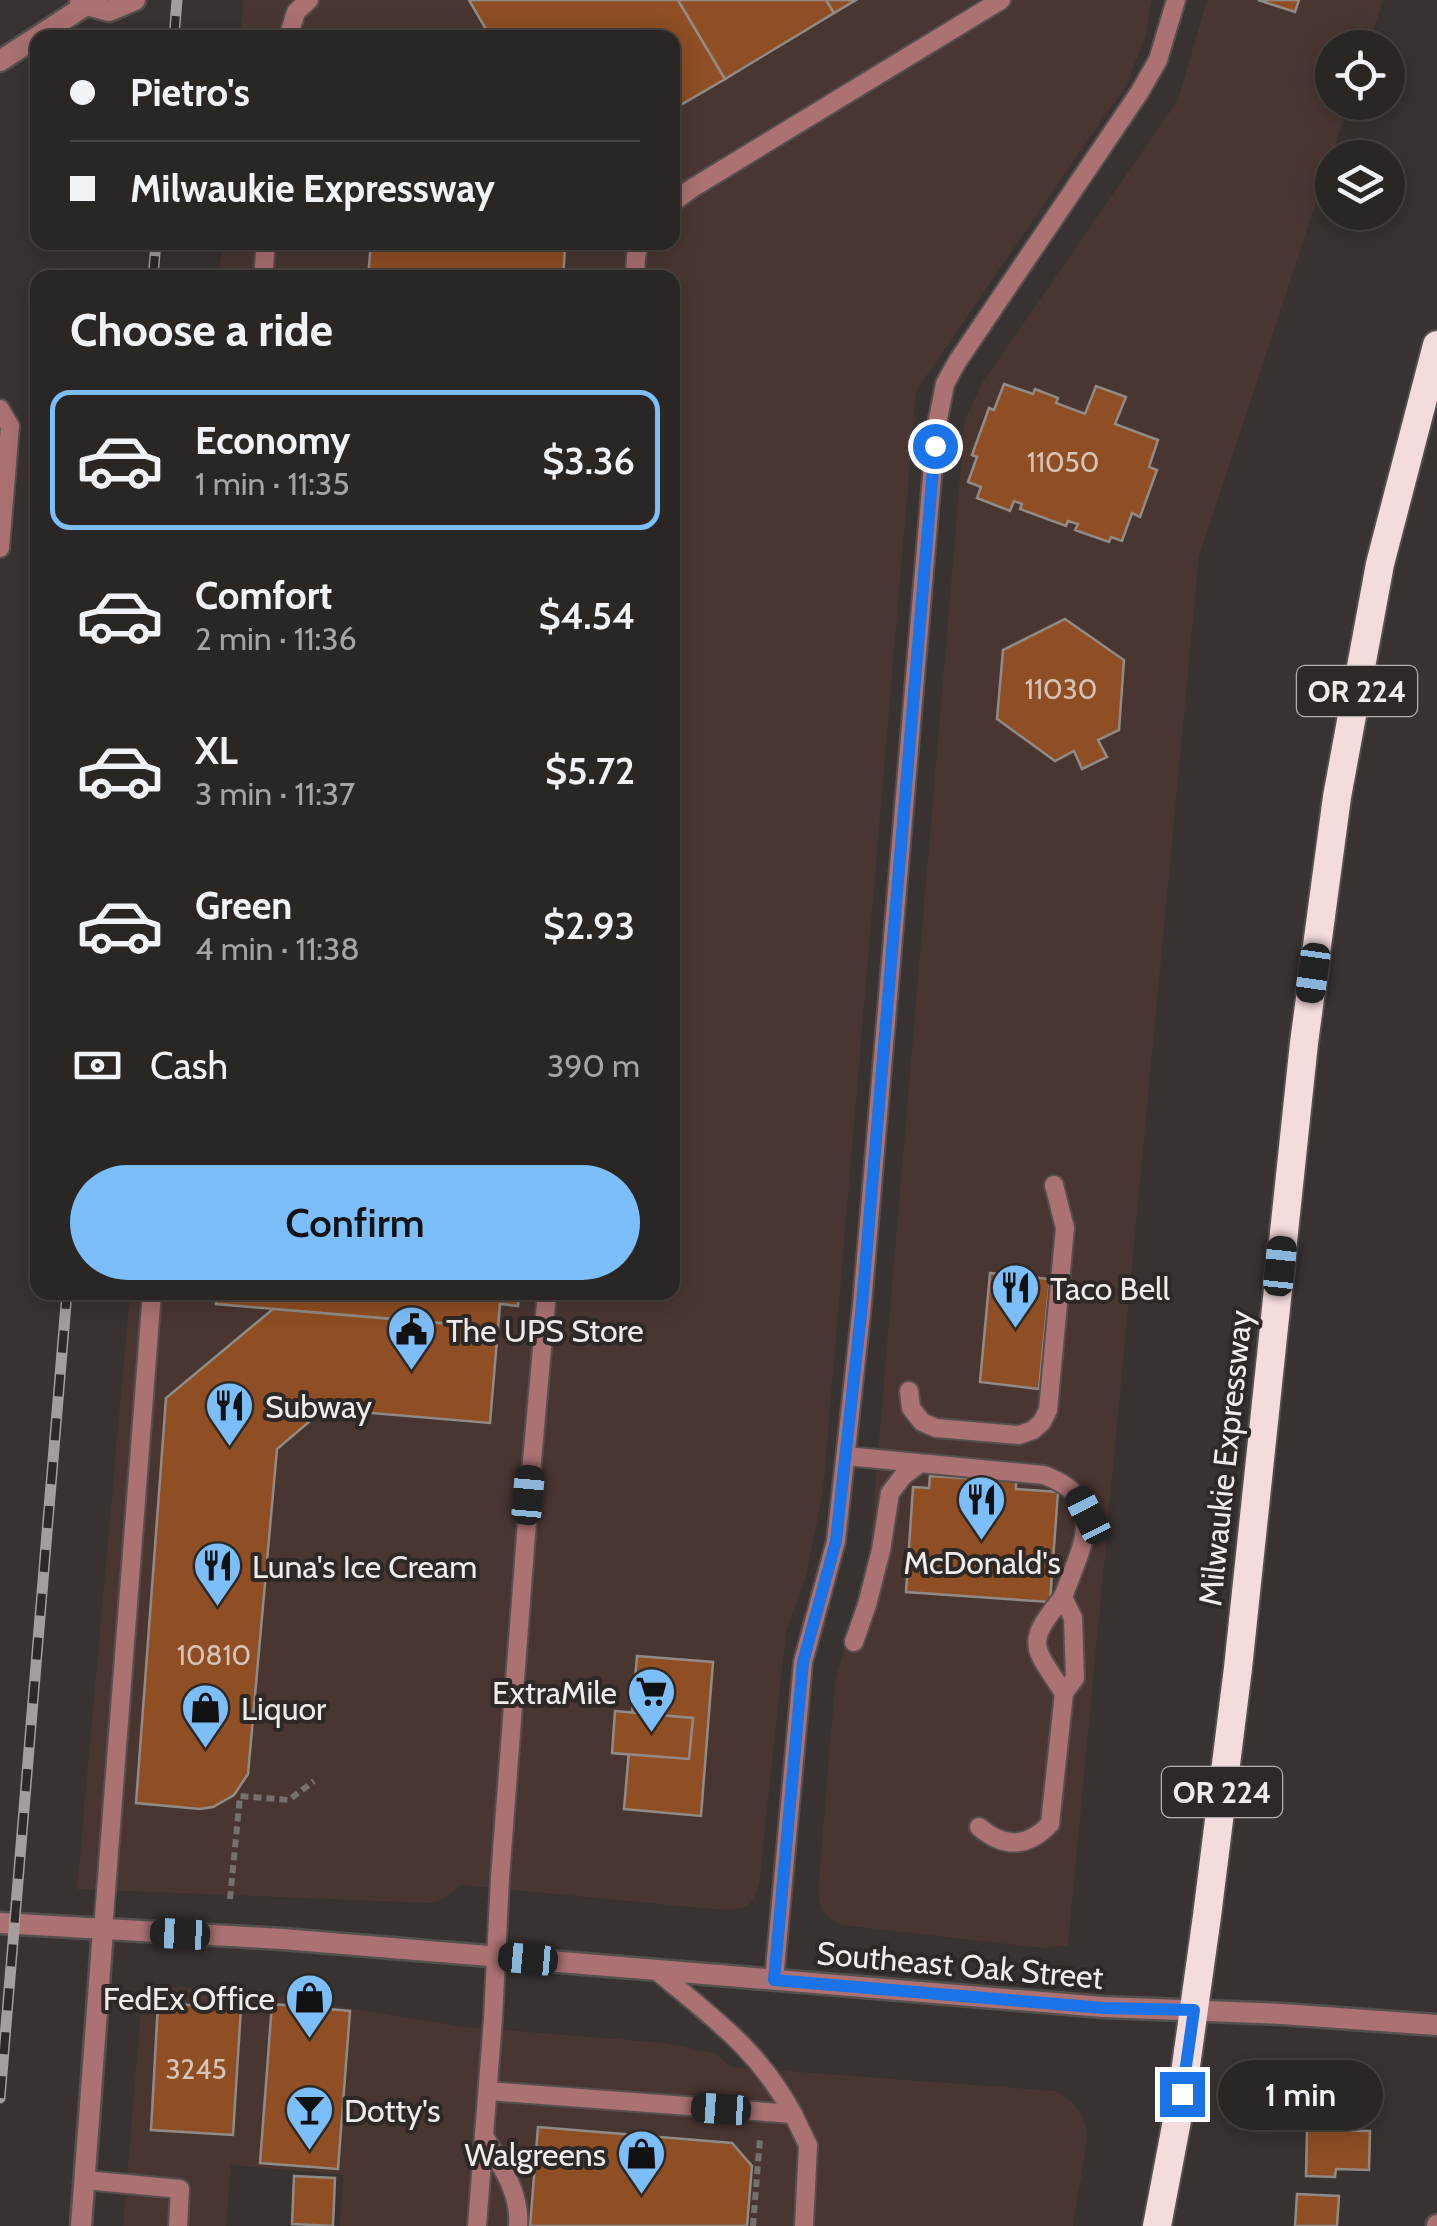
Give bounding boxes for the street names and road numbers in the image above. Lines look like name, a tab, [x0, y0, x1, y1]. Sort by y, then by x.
road number: OR 224	[1297, 666, 1417, 716]
street label: Milwaukie Expressway	[1190, 1308, 1260, 1608]
road number: OR 224	[1162, 1767, 1282, 1817]
street label: Southeast Oak Street	[815, 1933, 1105, 1997]

